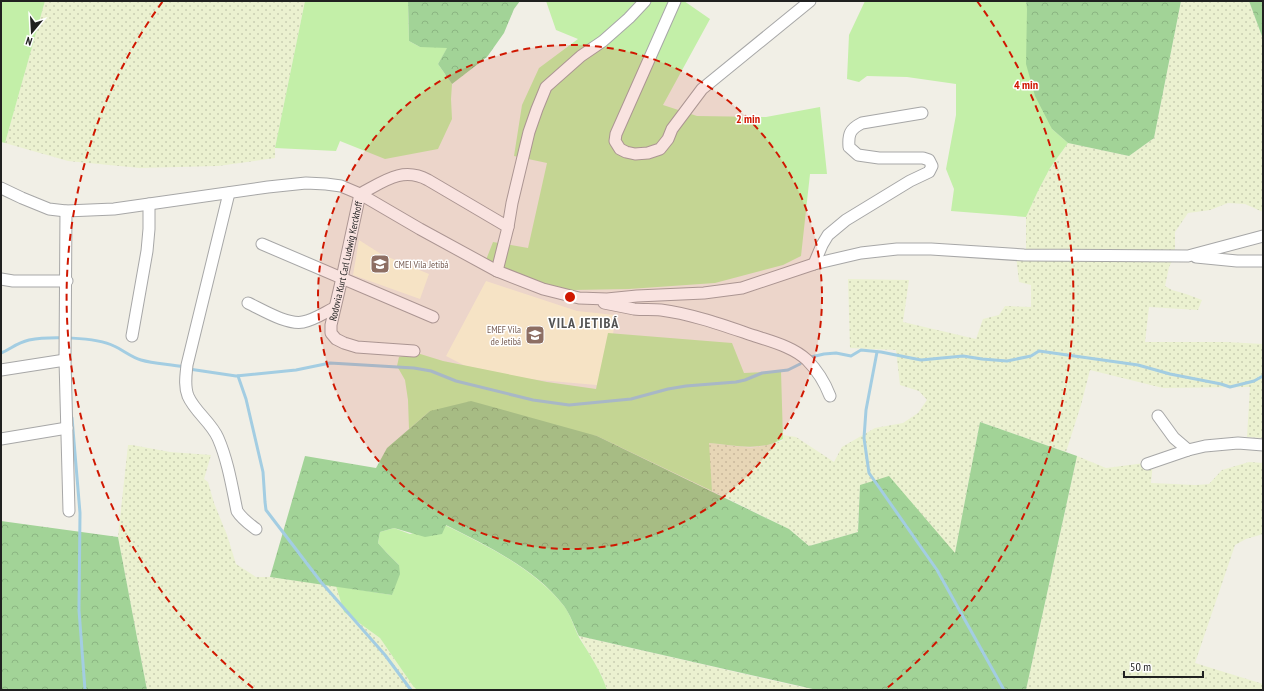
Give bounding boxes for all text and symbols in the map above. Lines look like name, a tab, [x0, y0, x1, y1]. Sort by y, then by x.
north arrow	[12, 12, 52, 52]
text: N	[24, 34, 34, 49]
text: 4 min	[1014, 77, 1038, 92]
text: 2 min	[736, 111, 760, 126]
street label: Rodovia Kurt Carl Ludwig Kerckhoff	[326, 200, 365, 322]
school or university icon: CMEI Vila Jetibá	[369, 253, 391, 275]
place label: CMEI Vila Jetibá	[394, 258, 449, 271]
centre of rings	[563, 290, 577, 304]
district label: VILA JETIBÁ	[548, 314, 619, 332]
place label: EMEF Vila de Jetibá	[487, 323, 521, 348]
school or university icon: EMEF Vila de Jetibá	[524, 324, 546, 346]
scale bar	[1124, 653, 1203, 679]
text: 50 m	[1130, 659, 1151, 674]

